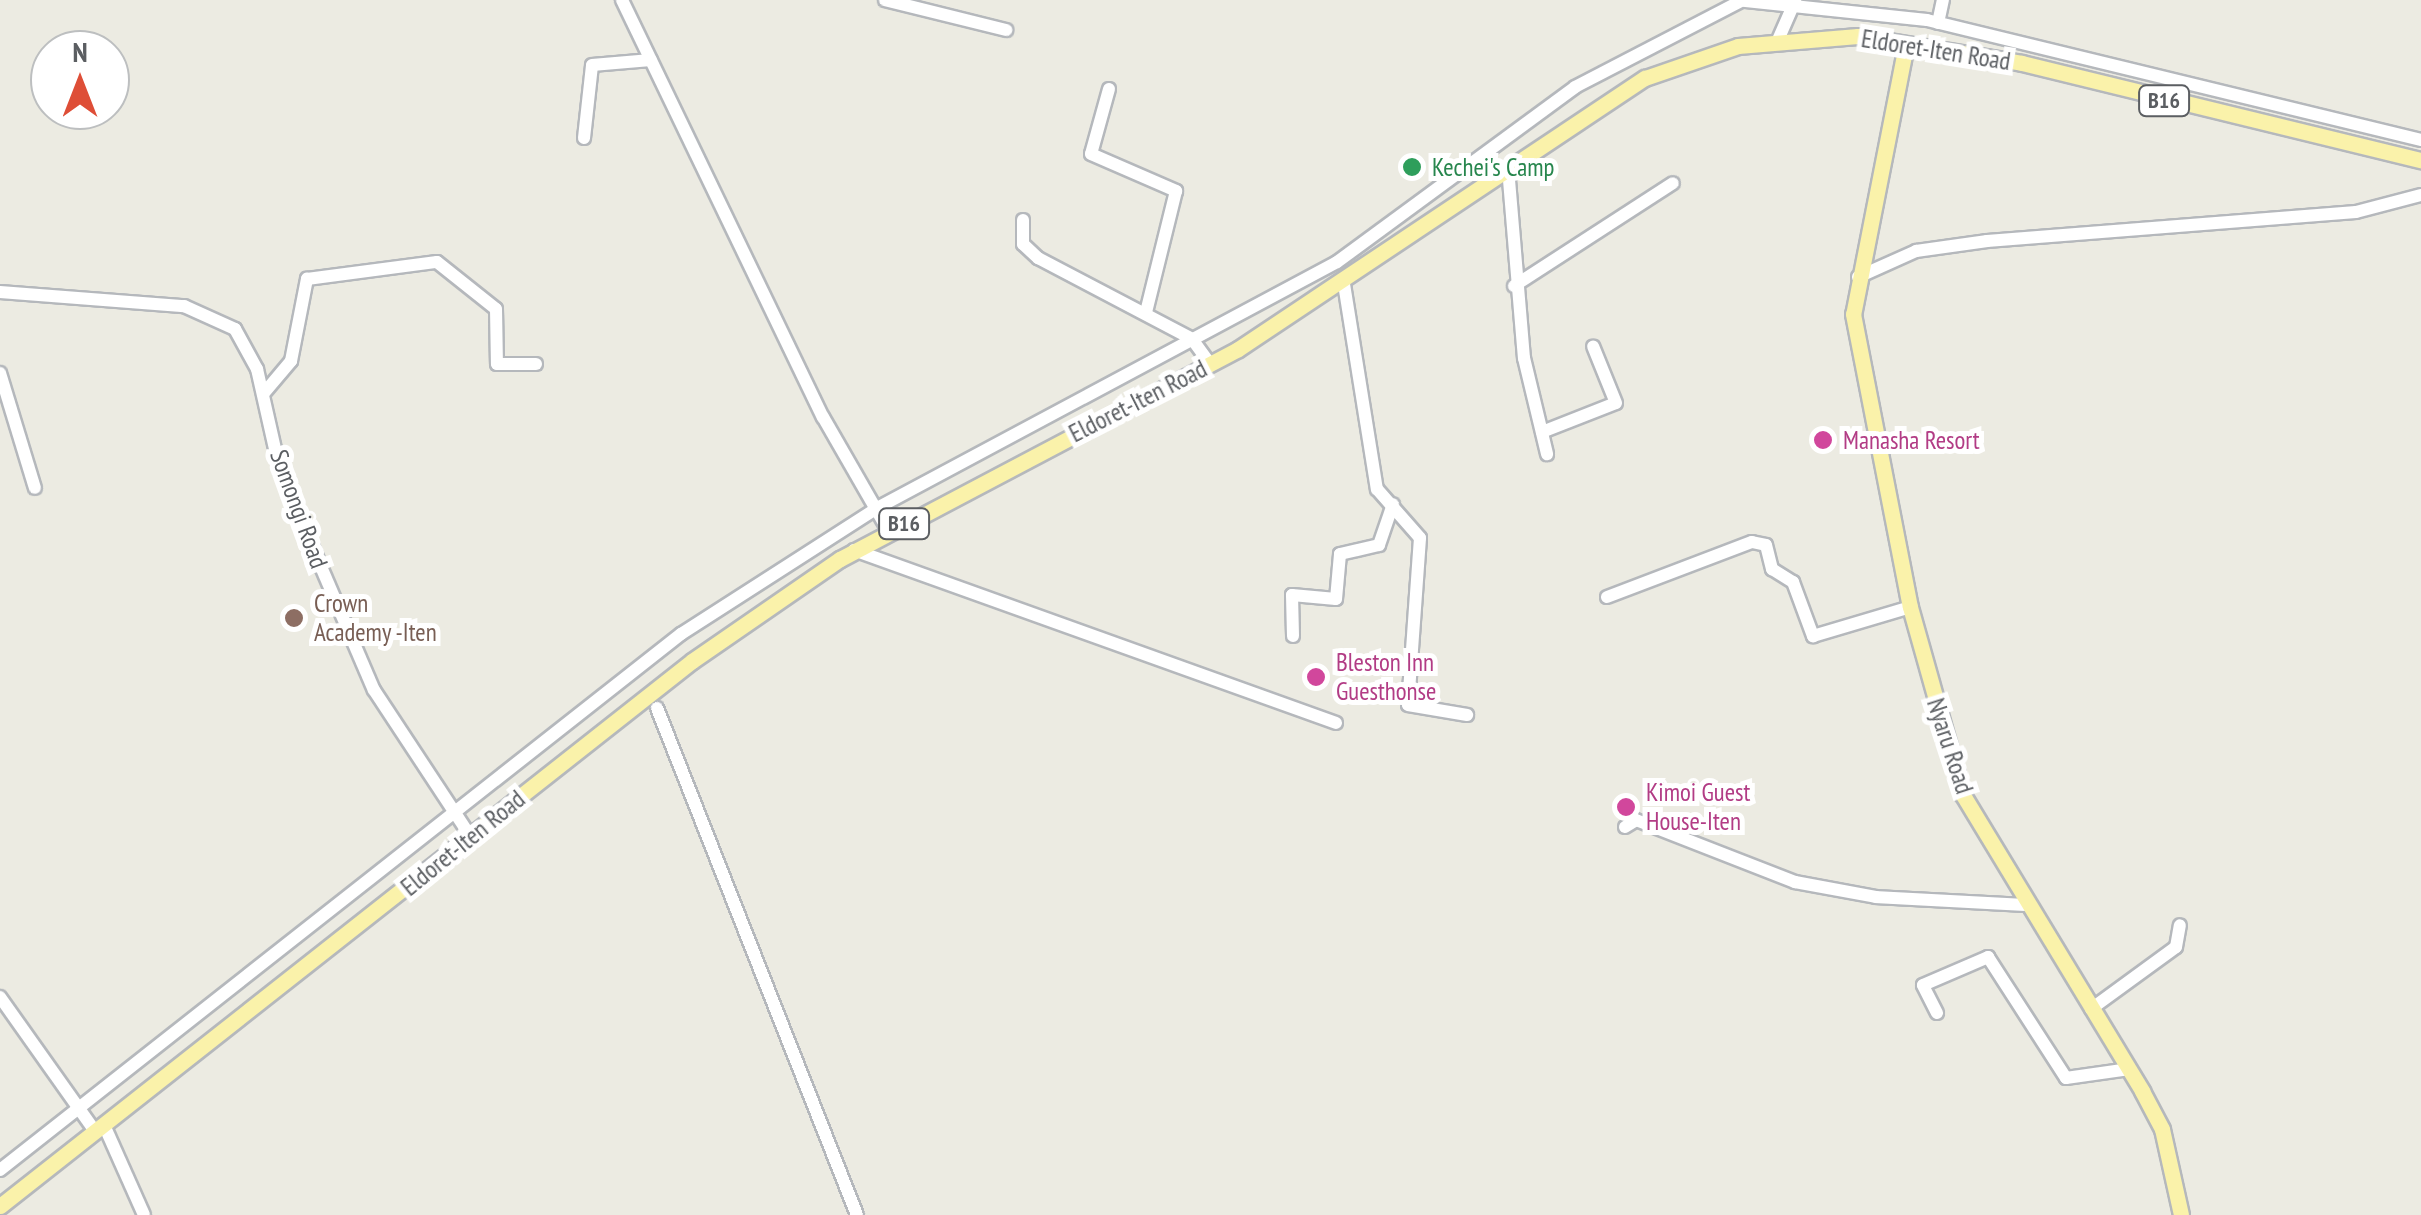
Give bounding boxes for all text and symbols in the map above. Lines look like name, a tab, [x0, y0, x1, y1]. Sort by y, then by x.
street label: Eldoret-Iten Road	[1859, 23, 2013, 77]
north arrow	[30, 30, 130, 130]
text: N	[72, 33, 88, 70]
road number: B16	[2136, 84, 2192, 118]
place label: Kechei's Camp	[1432, 152, 1554, 182]
marker: Kechei's Camp	[1401, 156, 1423, 178]
street label: Eldoret-Iten Road	[1064, 353, 1212, 449]
place label: Manasha Resort	[1843, 425, 1980, 455]
marker: Manasha Resort	[1812, 429, 1834, 451]
street label: Somongi Road	[264, 446, 334, 572]
road number: B16	[876, 507, 932, 541]
place label: Crown Academy -Iten	[314, 589, 438, 648]
marker: Crown Academy -Iten	[283, 607, 305, 629]
place label: Bleston Inn Guesthonse	[1336, 648, 1436, 707]
marker: Bleston Inn Guesthonse	[1305, 666, 1327, 688]
street label: Nyaru Road	[1921, 695, 1979, 797]
place label: Kimoi Guest House-Iten	[1646, 778, 1750, 837]
street label: Eldoret-Iten Road	[395, 784, 531, 902]
marker: Kimoi Guest House-Iten	[1615, 796, 1637, 818]

